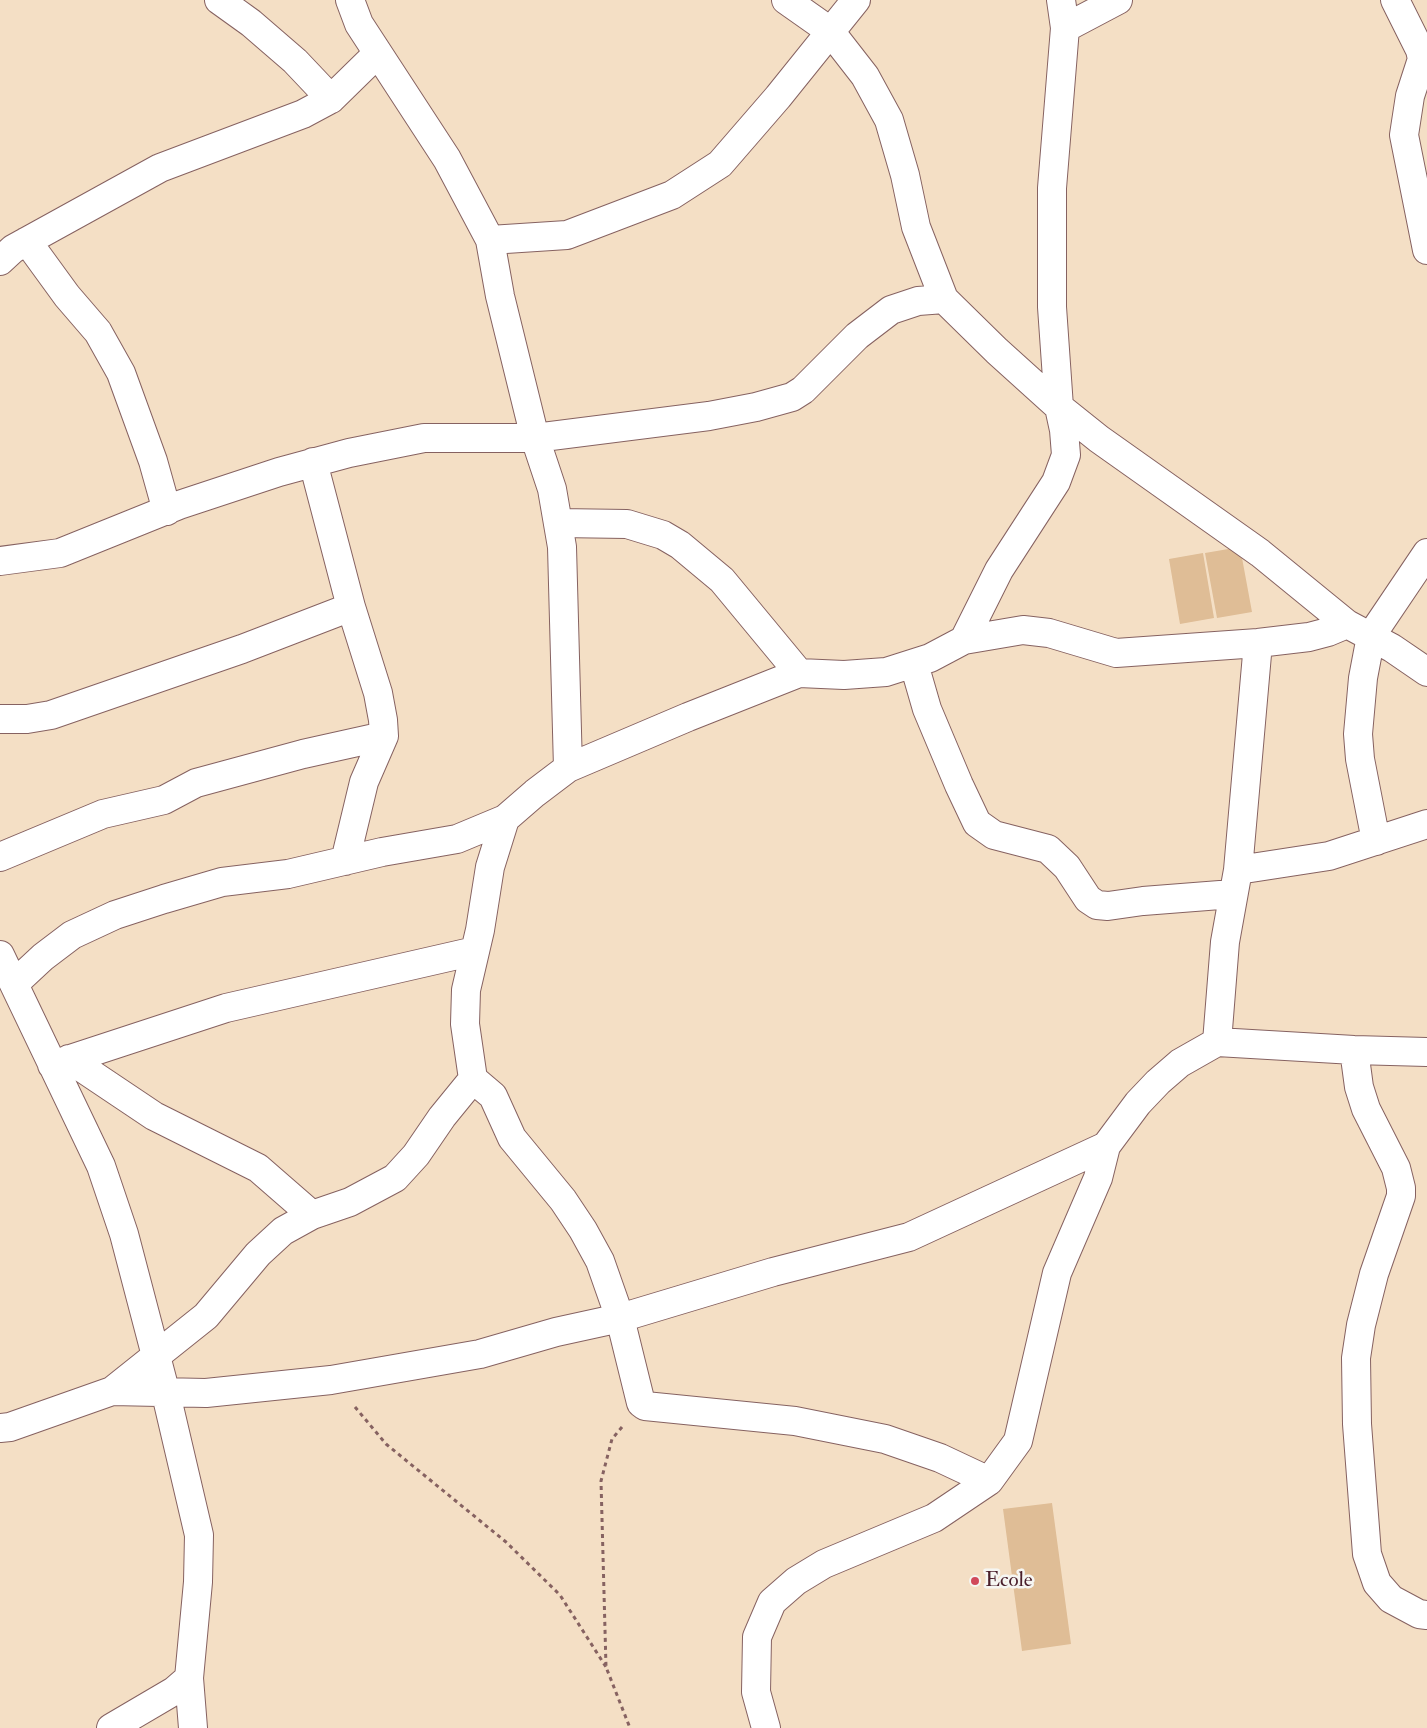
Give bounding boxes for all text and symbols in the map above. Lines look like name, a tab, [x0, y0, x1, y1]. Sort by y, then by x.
place label: Ecole	[985, 1568, 1033, 1594]
marker: Ecole	[969, 1575, 981, 1587]

